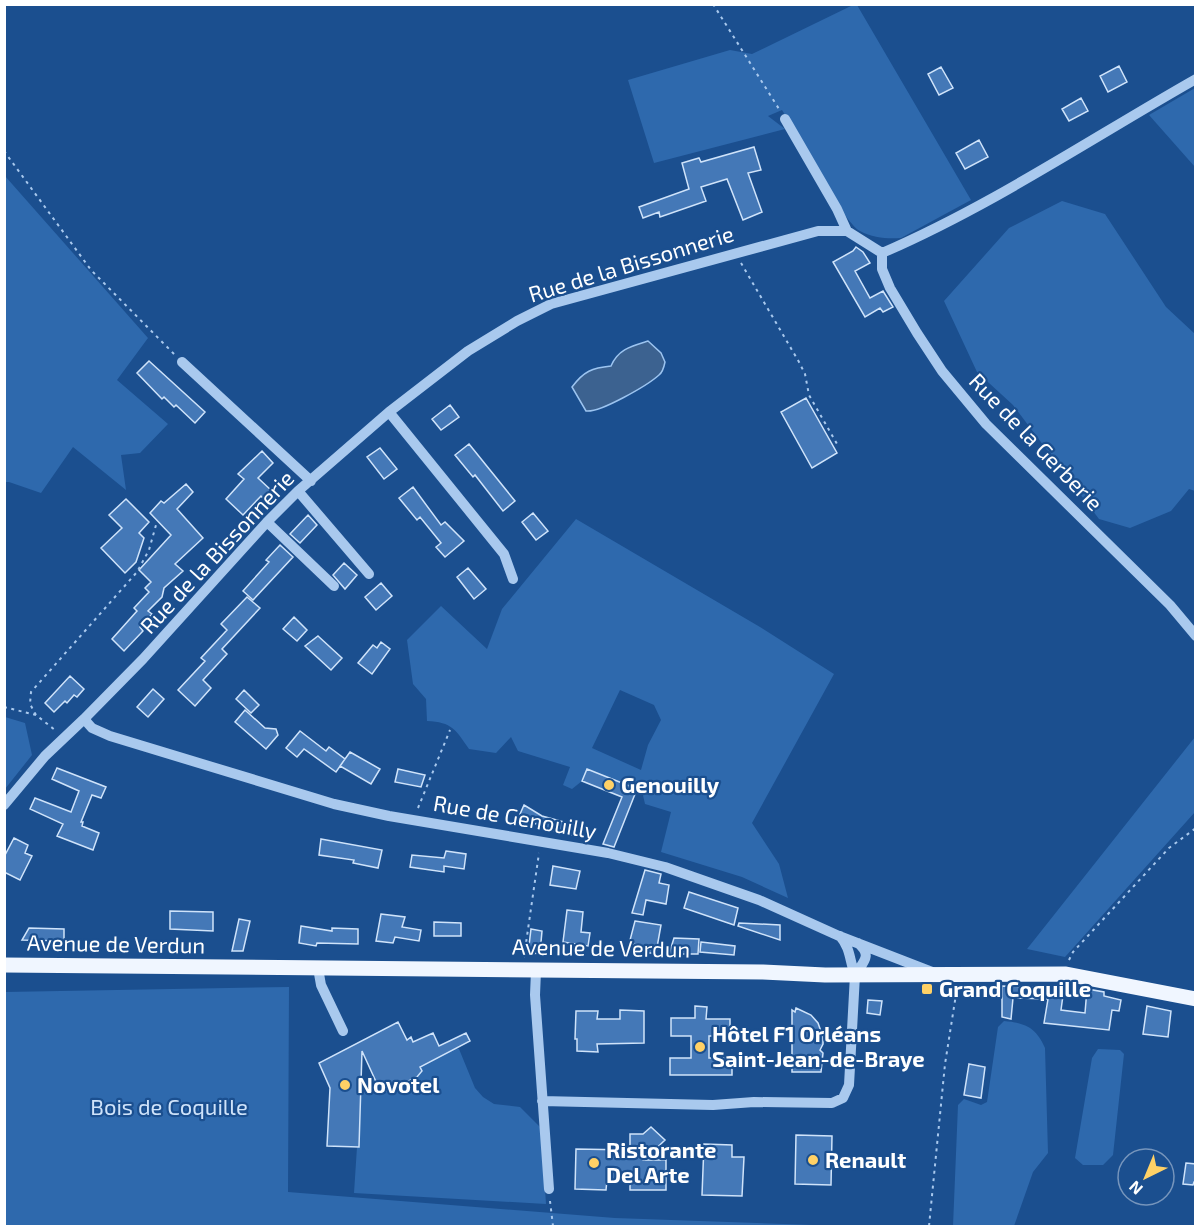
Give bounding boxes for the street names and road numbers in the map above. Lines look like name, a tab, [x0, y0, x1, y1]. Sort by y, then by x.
street label: Rue de la Bissonnerie	[525, 219, 736, 307]
street label: Rue de la Gerberie	[965, 367, 1109, 515]
street label: Rue de la Bissonnerie	[134, 465, 298, 638]
street label: Rue de Genouilly	[432, 789, 599, 843]
street label: Avenue de Verdun	[27, 928, 205, 958]
street label: Avenue de Verdun	[512, 932, 690, 962]

